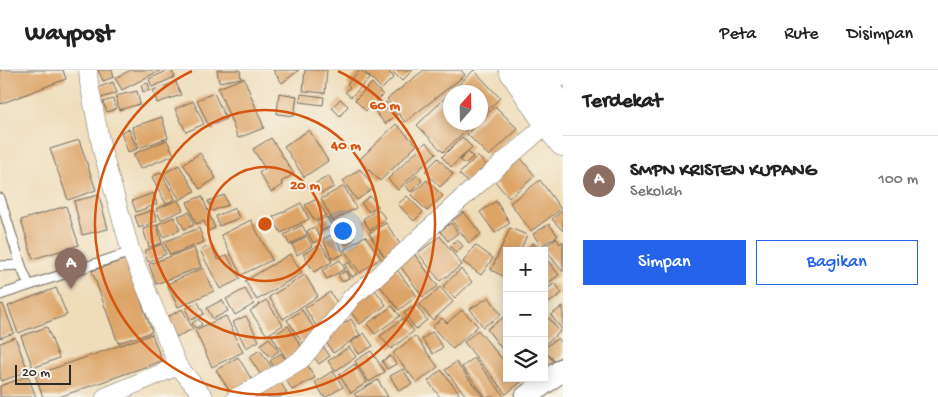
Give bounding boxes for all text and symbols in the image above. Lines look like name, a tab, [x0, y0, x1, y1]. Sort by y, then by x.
text: Waypost	[25, 20, 113, 49]
text: Peta	[720, 24, 756, 45]
text: Rute	[784, 24, 819, 45]
text: Disimpan	[847, 24, 913, 45]
north arrow	[443, 85, 488, 130]
text: Terdekat	[583, 90, 662, 115]
text: 60 m	[370, 97, 401, 115]
text: 40 m	[330, 137, 361, 155]
text: SMPN KRISTEN KUPANG	[630, 160, 817, 183]
text: A	[594, 171, 604, 190]
text: 100 m	[878, 171, 918, 190]
text: 20 m	[290, 177, 320, 195]
text: Sekolah	[630, 183, 682, 202]
centre of rings	[256, 215, 274, 233]
your location	[330, 218, 356, 244]
button: Simpan	[583, 240, 746, 285]
button: Bagikan	[756, 240, 918, 285]
map controls	[503, 247, 548, 382]
button: +	[503, 247, 548, 292]
pin: A	[55, 248, 87, 289]
button: −	[503, 292, 548, 337]
button: layers	[503, 337, 548, 382]
scale bar	[15, 362, 71, 385]
text: 20 m	[22, 365, 50, 382]

